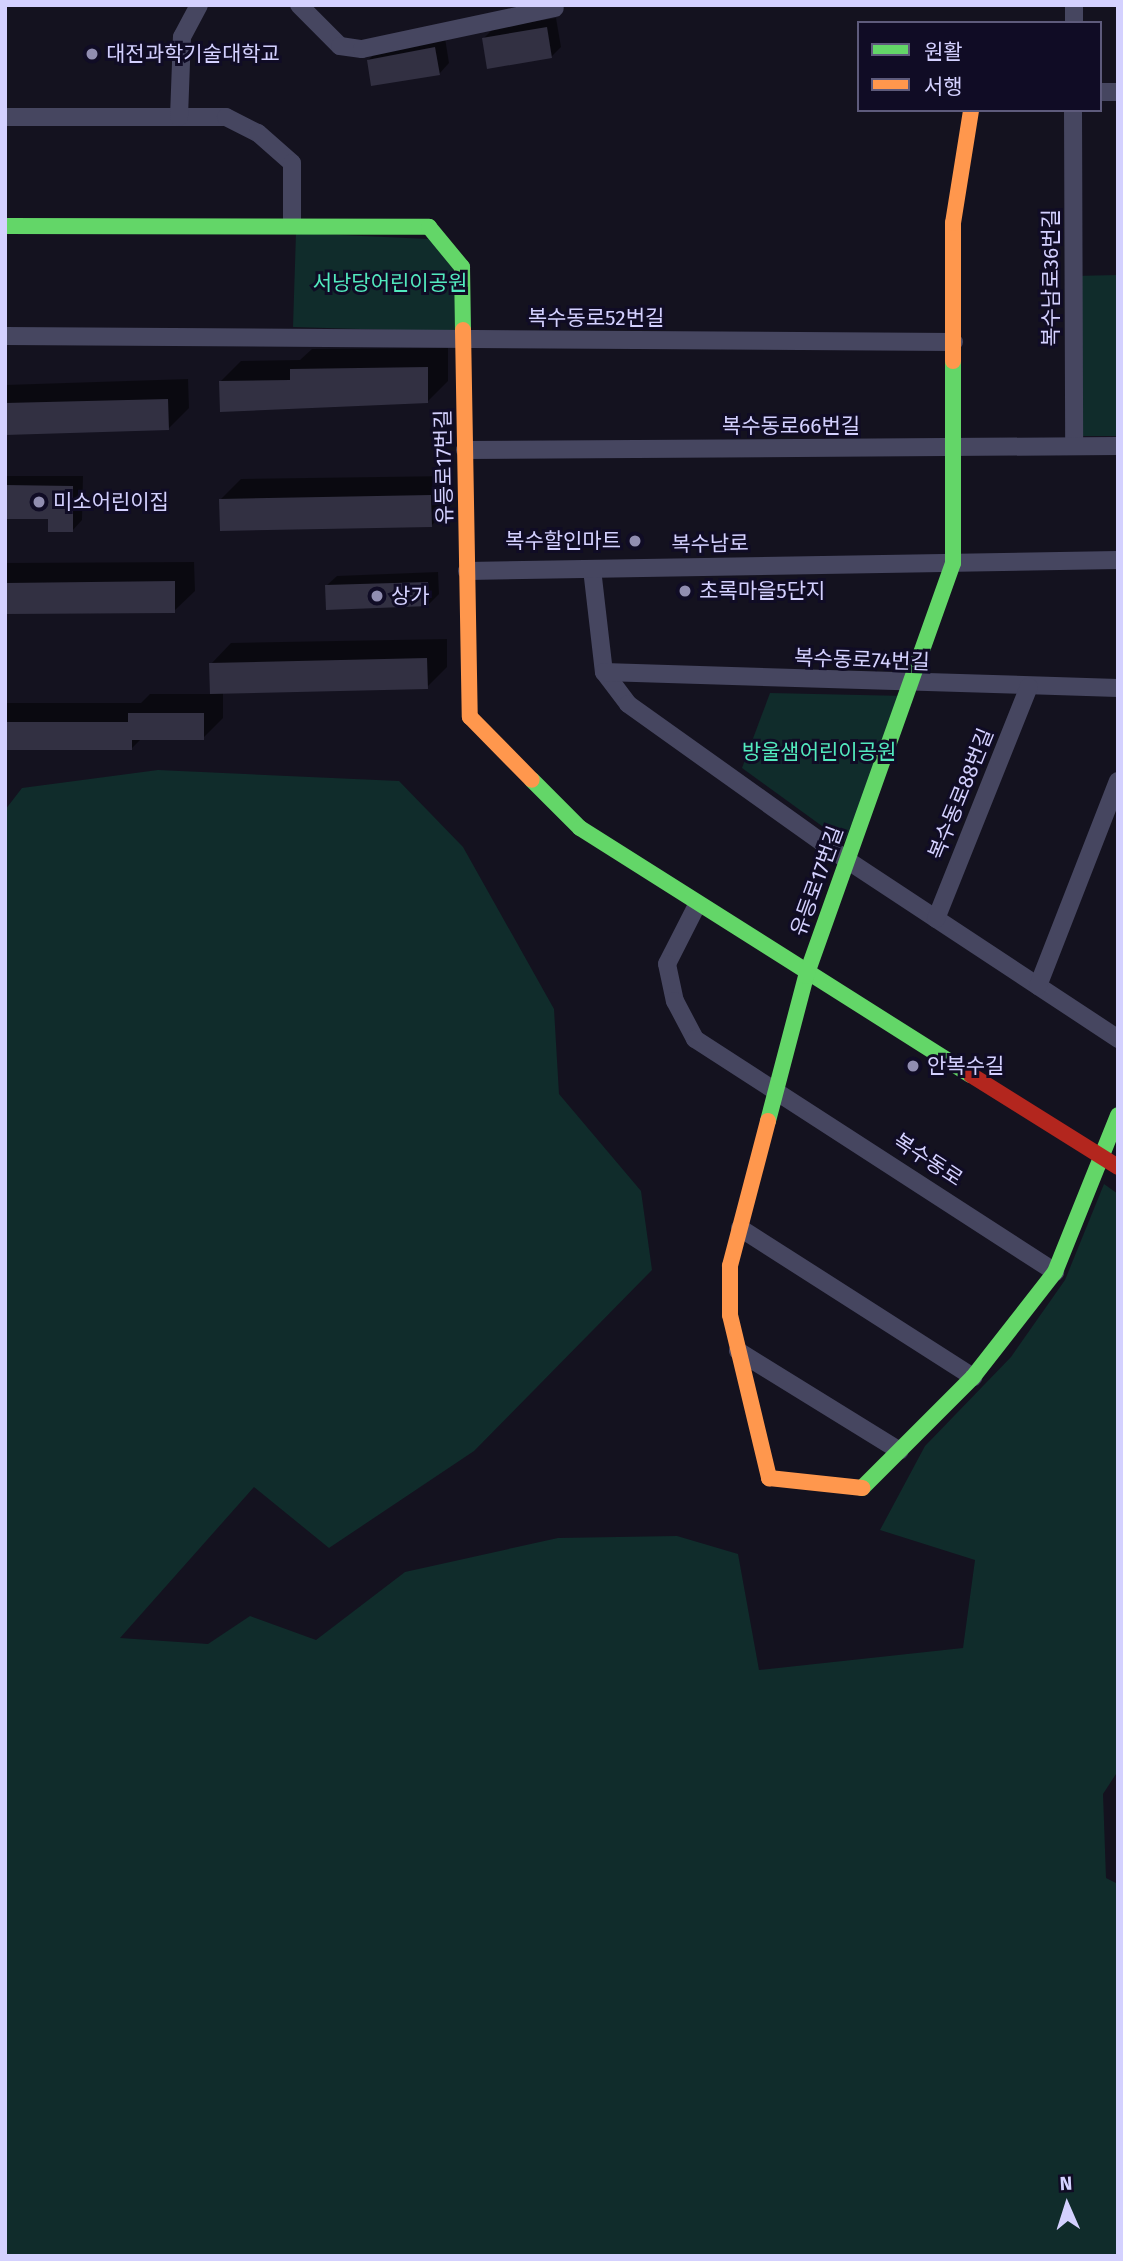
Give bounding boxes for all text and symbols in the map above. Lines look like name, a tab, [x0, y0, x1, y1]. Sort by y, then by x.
legend	[857, 21, 1102, 112]
text: 원활	[924, 39, 963, 65]
place label: 대전과학기술대학교	[106, 41, 280, 67]
marker: 대전과학기술대학교	[84, 46, 100, 62]
text: 서행	[924, 74, 963, 100]
street label: 복수남로36번길	[1038, 209, 1064, 347]
park label: 서낭당어린이공원	[313, 270, 467, 296]
street label: 복수동로52번길	[528, 305, 664, 331]
street label: 유등로17번길	[430, 409, 458, 525]
street label: 복수동로66번길	[722, 413, 860, 439]
place label: 미소어린이집	[53, 489, 169, 515]
marker: 미소어린이집	[31, 494, 47, 510]
place label: 복수할인마트	[505, 528, 621, 554]
street label: 복수남로	[671, 531, 749, 557]
marker: 복수할인마트	[627, 533, 643, 549]
place label: 초록마을5단지	[699, 578, 825, 604]
place label: 상가	[391, 583, 430, 609]
marker: 초록마을5단지	[677, 583, 693, 599]
marker: 상가	[369, 588, 385, 604]
street label: 복수동로74번길	[794, 645, 930, 675]
street label: 복수동로88번길	[923, 725, 999, 863]
park label: 방울샘어린이공원	[742, 739, 896, 765]
street label: 유등로17번길	[785, 823, 849, 939]
place label: 안복수길	[927, 1053, 1004, 1079]
marker: 안복수길	[905, 1058, 921, 1074]
street label: 복수동로	[889, 1128, 967, 1192]
north arrow	[1032, 2170, 1102, 2240]
text: N	[1059, 2172, 1073, 2195]

